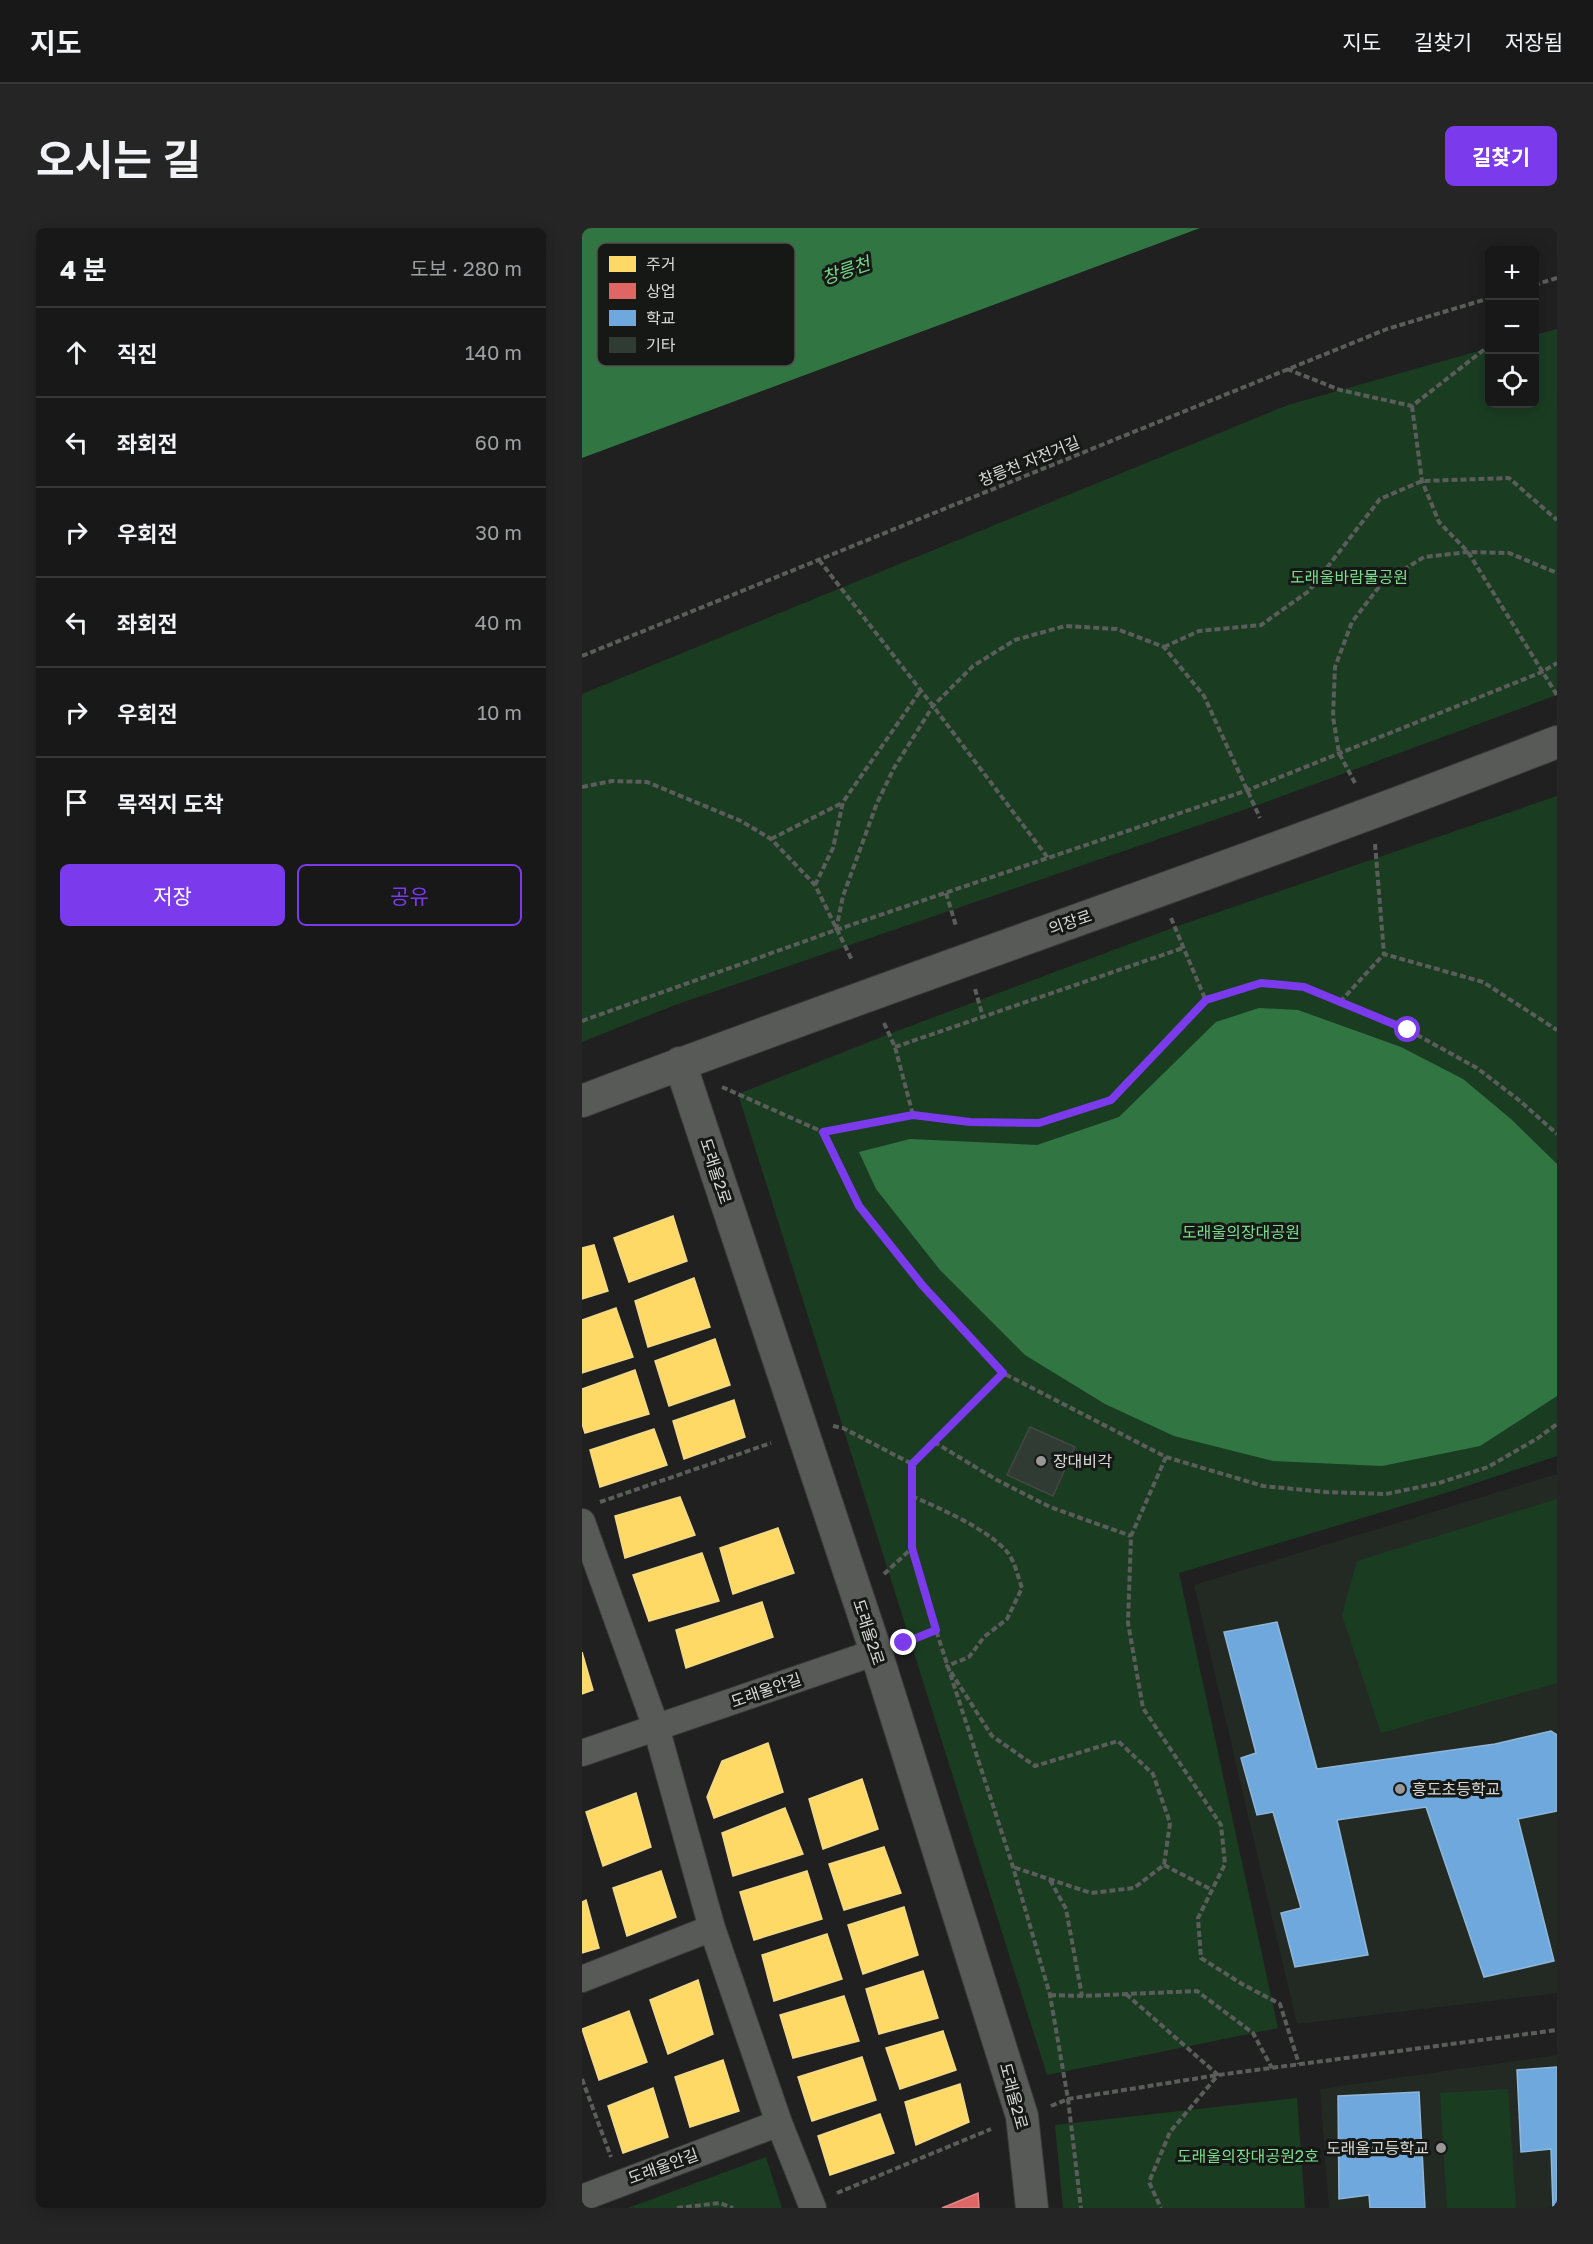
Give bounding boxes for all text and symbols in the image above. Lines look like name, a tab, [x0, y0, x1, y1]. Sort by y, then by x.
text: 지도	[30, 26, 82, 59]
text: 지도	[1342, 29, 1381, 55]
text: 길찾기	[1414, 29, 1472, 55]
text: 저장됨	[1505, 29, 1563, 55]
button: 길찾기	[1445, 126, 1557, 186]
text: 오시는 길	[36, 134, 201, 184]
legend	[597, 243, 795, 366]
map controls	[1485, 246, 1539, 408]
button: +	[1485, 246, 1539, 300]
water label: 창릉천	[819, 251, 875, 289]
text: 4 분	[60, 254, 107, 285]
text: 주거	[646, 254, 675, 274]
text: 도보 · 280 m	[410, 256, 522, 280]
text: 상업	[646, 281, 675, 301]
button: −	[1485, 300, 1539, 354]
text: 학교	[646, 308, 675, 328]
text: 기타	[646, 335, 676, 355]
icon: ahead	[60, 336, 93, 369]
text: 직진	[117, 340, 157, 367]
text: 140 m	[465, 340, 522, 364]
button: locate	[1485, 354, 1539, 408]
icon: left	[60, 426, 93, 459]
text: 좌회전	[117, 430, 178, 457]
text: 60 m	[475, 430, 522, 454]
street label: 창릉천 자전거길	[976, 432, 1082, 490]
icon: right	[60, 516, 93, 549]
text: 우회전	[117, 520, 178, 547]
text: 30 m	[475, 520, 522, 544]
park label: 도래울바람물공원	[1290, 567, 1408, 587]
icon: left	[60, 606, 93, 639]
text: 좌회전	[117, 610, 178, 637]
text: 40 m	[475, 610, 522, 634]
icon: right	[60, 696, 93, 729]
text: 우회전	[117, 700, 178, 727]
text: 10 m	[477, 700, 522, 724]
icon: arrive	[60, 786, 93, 819]
text: 목적지 도착	[117, 790, 224, 817]
button: 저장	[60, 864, 285, 926]
button: 공유	[297, 864, 522, 926]
street label: 의장로	[1046, 905, 1094, 939]
route start	[1394, 1016, 1420, 1042]
street label: 도래울2로	[696, 1135, 736, 1207]
park label: 도래울의장대공원	[1182, 1222, 1300, 1242]
place label: 장대비각	[1053, 1451, 1112, 1471]
marker: 장대비각	[1034, 1454, 1048, 1468]
street label: 도래울2로	[849, 1596, 889, 1668]
route end	[890, 1629, 916, 1655]
street label: 도래울안길	[728, 1669, 804, 1711]
place label: 흥도초등학교	[1412, 1779, 1500, 1799]
marker: 흥도초등학교	[1393, 1782, 1407, 1796]
street label: 도래울2로	[996, 2060, 1033, 2132]
place label: 도래울고등학교	[1326, 2138, 1429, 2158]
marker: 도래울고등학교	[1434, 2141, 1448, 2155]
street label: 도래울안길	[625, 2144, 701, 2188]
park label: 도래울의장대공원2호	[1177, 2146, 1319, 2166]

